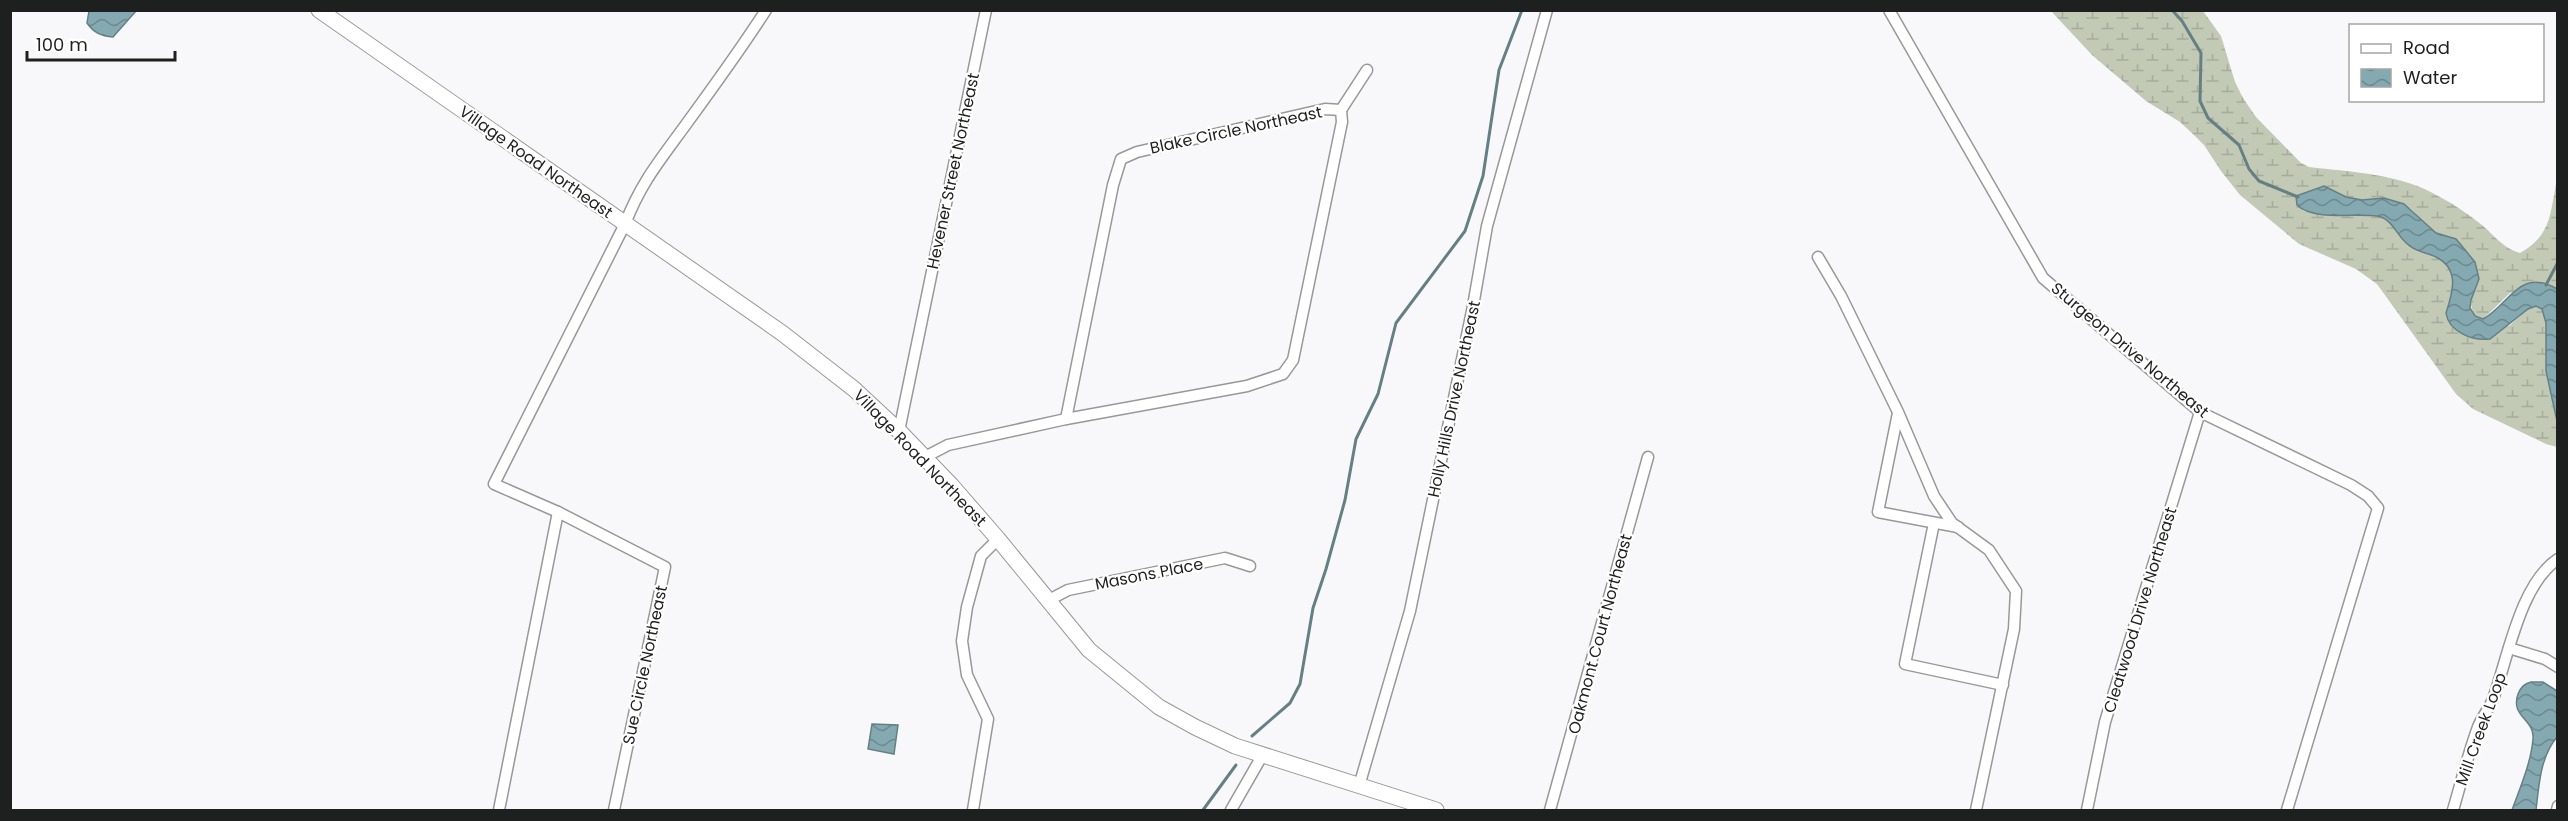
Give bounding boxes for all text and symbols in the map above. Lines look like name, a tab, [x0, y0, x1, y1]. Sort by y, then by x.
scale bar	[27, 24, 176, 62]
legend	[2349, 24, 2544, 102]
text: 100 m	[36, 32, 88, 57]
text: Road	[2403, 35, 2450, 60]
text: Water	[2403, 65, 2457, 90]
street label: Hevener Street Northeast	[921, 71, 985, 271]
street label: Village Road Northeast	[455, 100, 618, 224]
street label: Blake Circle Northeast	[1148, 100, 1324, 159]
street label: Sturgeon Drive Northeast	[2046, 277, 2214, 423]
street label: Holly Hills Drive Northeast	[1422, 298, 1486, 500]
street label: Village Road Northeast	[848, 384, 992, 532]
street label: Cleatwood Drive Northeast	[2098, 504, 2182, 716]
street label: Oakmont Court Northeast	[1562, 531, 1638, 736]
street label: Masons Place	[1093, 552, 1205, 596]
street label: Sue Circle Northeast	[617, 583, 673, 747]
street label: Mill Creek Loop	[2450, 669, 2512, 789]

